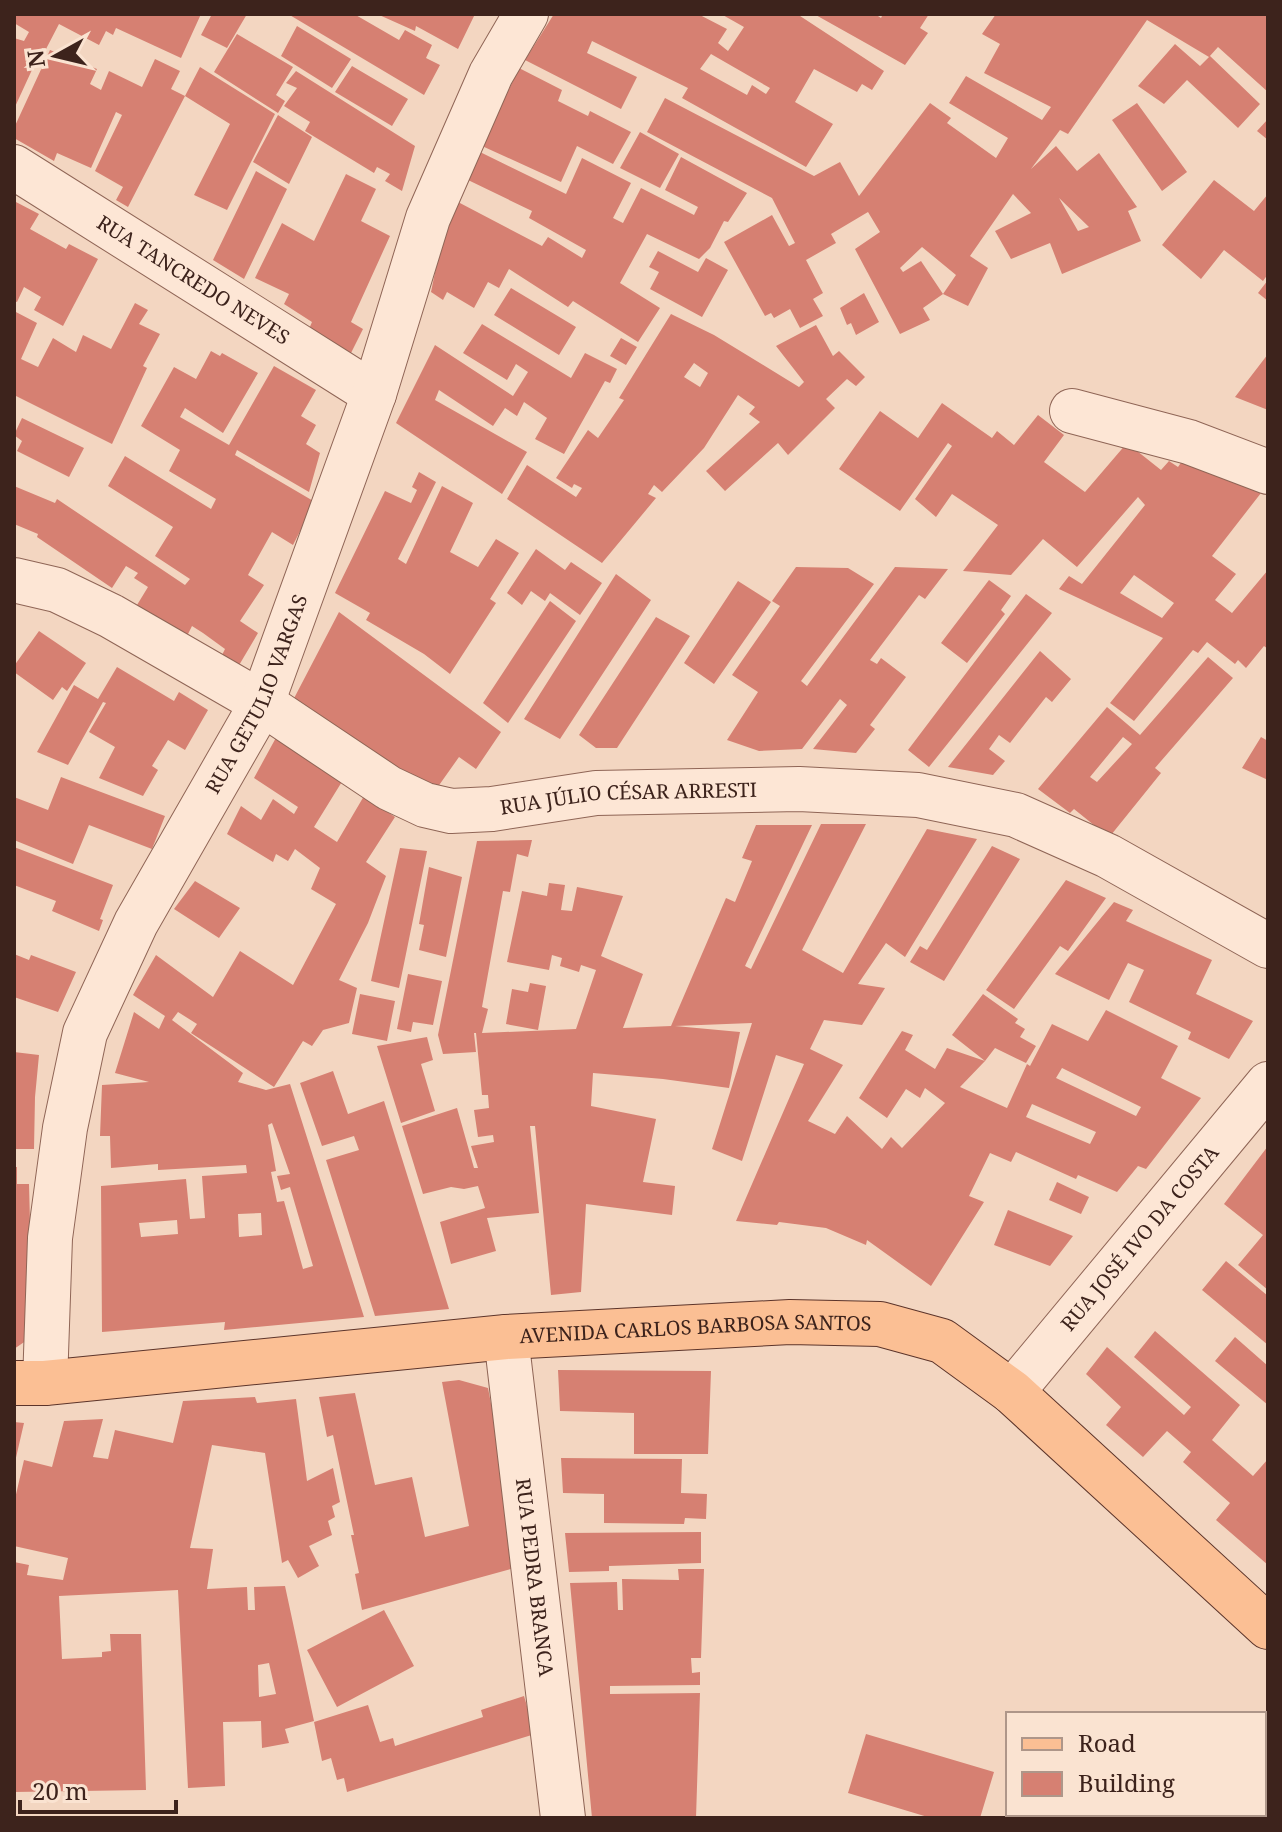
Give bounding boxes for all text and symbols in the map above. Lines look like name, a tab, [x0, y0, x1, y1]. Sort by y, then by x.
north arrow	[16, 16, 96, 96]
text: N	[19, 48, 51, 70]
street label: RUA TANCREDO NEVES	[92, 209, 295, 351]
street label: RUA GETULIO VARGAS	[199, 590, 313, 799]
street label: RUA JÚLIO CÉSAR ARRESTI	[498, 776, 757, 821]
street label: RUA JOSÉ IVO DA COSTA	[1054, 1139, 1225, 1336]
street label: AVENIDA CARLOS BARBOSA SANTOS	[519, 1308, 872, 1349]
street label: RUA PEDRA BRANCA	[510, 1477, 560, 1679]
legend	[1006, 1712, 1266, 1816]
text: Road	[1078, 1726, 1136, 1759]
scale bar	[20, 1764, 176, 1814]
text: Building	[1078, 1766, 1175, 1799]
text: 20 m	[32, 1774, 88, 1807]

